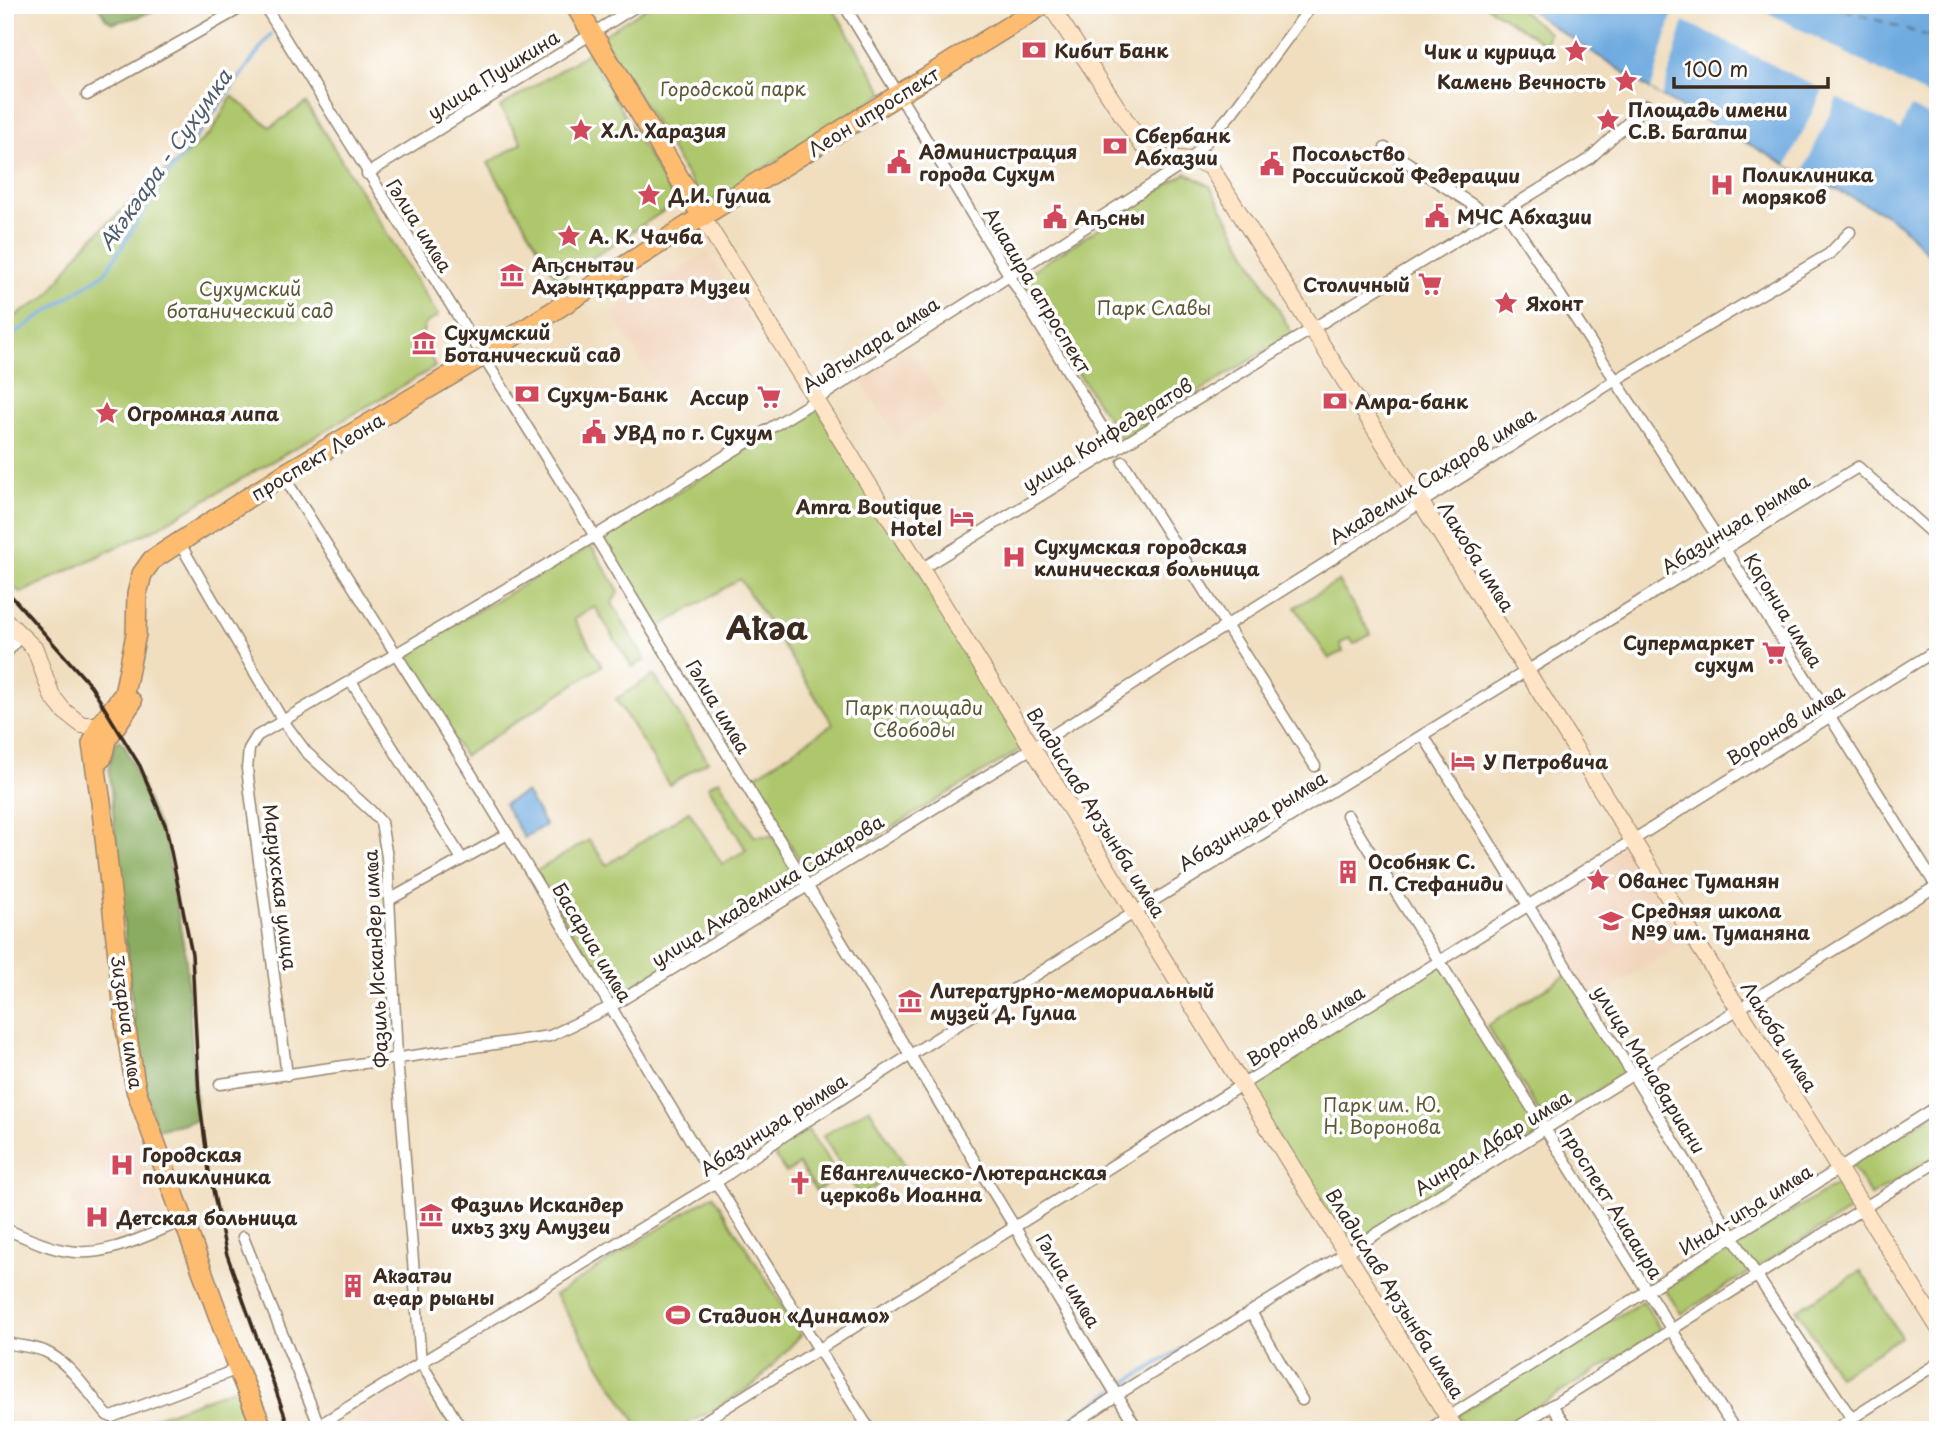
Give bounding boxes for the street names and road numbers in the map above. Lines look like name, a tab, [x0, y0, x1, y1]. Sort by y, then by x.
street label: улица Пушкина	[422, 22, 564, 126]
street label: Леон ипроспект	[802, 59, 945, 163]
street label: Гәлиа имҩа	[380, 173, 460, 277]
street label: Аиааира апроспект	[977, 202, 1099, 379]
street label: Аидгылара амҩа	[796, 289, 944, 399]
street label: улица Конфедератов	[1016, 370, 1198, 498]
street label: Академик Сахаров имҩа	[1323, 400, 1541, 550]
street label: проспект Леона	[245, 405, 389, 507]
street label: Абазинцәа рымҩа	[1655, 466, 1815, 580]
street label: Лакоба имҩа	[1432, 495, 1522, 617]
street label: Коӷониа имҩа	[1738, 547, 1830, 673]
street label: Гәлиа имҩа	[680, 654, 758, 759]
street label: Воронов имҩа	[1721, 676, 1850, 772]
street label: Владислав Арӡынба имҩа	[1021, 702, 1173, 923]
street label: Абазинцәа рымҩа	[1172, 763, 1332, 877]
street label: Марухская улица	[257, 802, 305, 972]
street label: улица Академика Сахарова	[645, 807, 889, 973]
street label: Фазиль Искандер имҩа	[355, 849, 395, 1069]
street label: Басариа имҩа	[546, 877, 640, 1007]
street label: Ӡиӡариа имҩа	[105, 953, 151, 1091]
street label: Лакоба имҩа	[1735, 975, 1825, 1097]
street label: Воронов имҩа	[1241, 977, 1370, 1073]
street label: улица Мачавариани	[1587, 979, 1713, 1159]
street label: Абазинцәа рымҩа	[694, 1066, 852, 1182]
street label: Аинрал Дбар имҩа	[1408, 1082, 1576, 1202]
street label: проспект Аиааира	[1553, 1120, 1671, 1284]
street label: Инал-иҧа имҩа	[1673, 1157, 1817, 1261]
street label: Владислав Арӡынба имҩа	[1320, 1183, 1472, 1404]
street label: Гәлиа имҩа	[1030, 1228, 1108, 1333]

